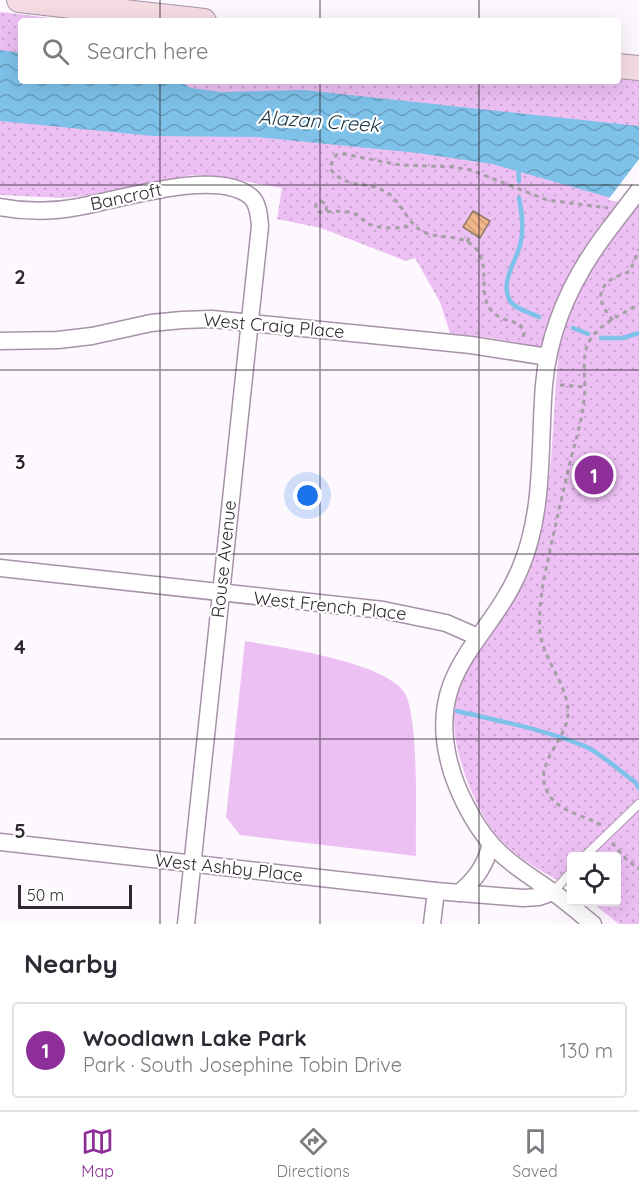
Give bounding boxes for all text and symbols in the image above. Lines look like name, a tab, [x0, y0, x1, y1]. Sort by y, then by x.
search box	[18, 18, 621, 84]
icon: search	[39, 35, 72, 68]
text: Search here	[87, 37, 208, 65]
water label: Alazan Creek	[257, 104, 383, 137]
street label: Bancroft	[88, 178, 164, 215]
text: 2	[14, 264, 26, 289]
street label: West Craig Place	[203, 308, 345, 343]
text: 3	[15, 449, 25, 474]
pin: 1	[574, 452, 614, 498]
your location	[293, 481, 322, 510]
street label: Rouse Avenue	[206, 499, 241, 619]
street label: West French Place	[252, 586, 408, 625]
text: 4	[14, 634, 26, 659]
text: 5	[14, 818, 26, 843]
street label: West Ashby Place	[154, 848, 304, 887]
map controls	[567, 852, 621, 906]
button: locate	[567, 852, 621, 906]
scale bar	[18, 882, 132, 910]
text: 50 m	[27, 885, 64, 905]
text: Nearby	[24, 947, 118, 980]
text: Woodlawn Lake Park	[83, 1024, 307, 1052]
text: 1	[42, 1038, 49, 1063]
text: 130 m	[560, 1038, 613, 1063]
text: Park · South Josephine Tobin Drive	[83, 1052, 402, 1077]
tab: Map	[81, 1125, 114, 1181]
tab: Directions	[277, 1125, 350, 1181]
tab: Saved	[512, 1125, 558, 1181]

